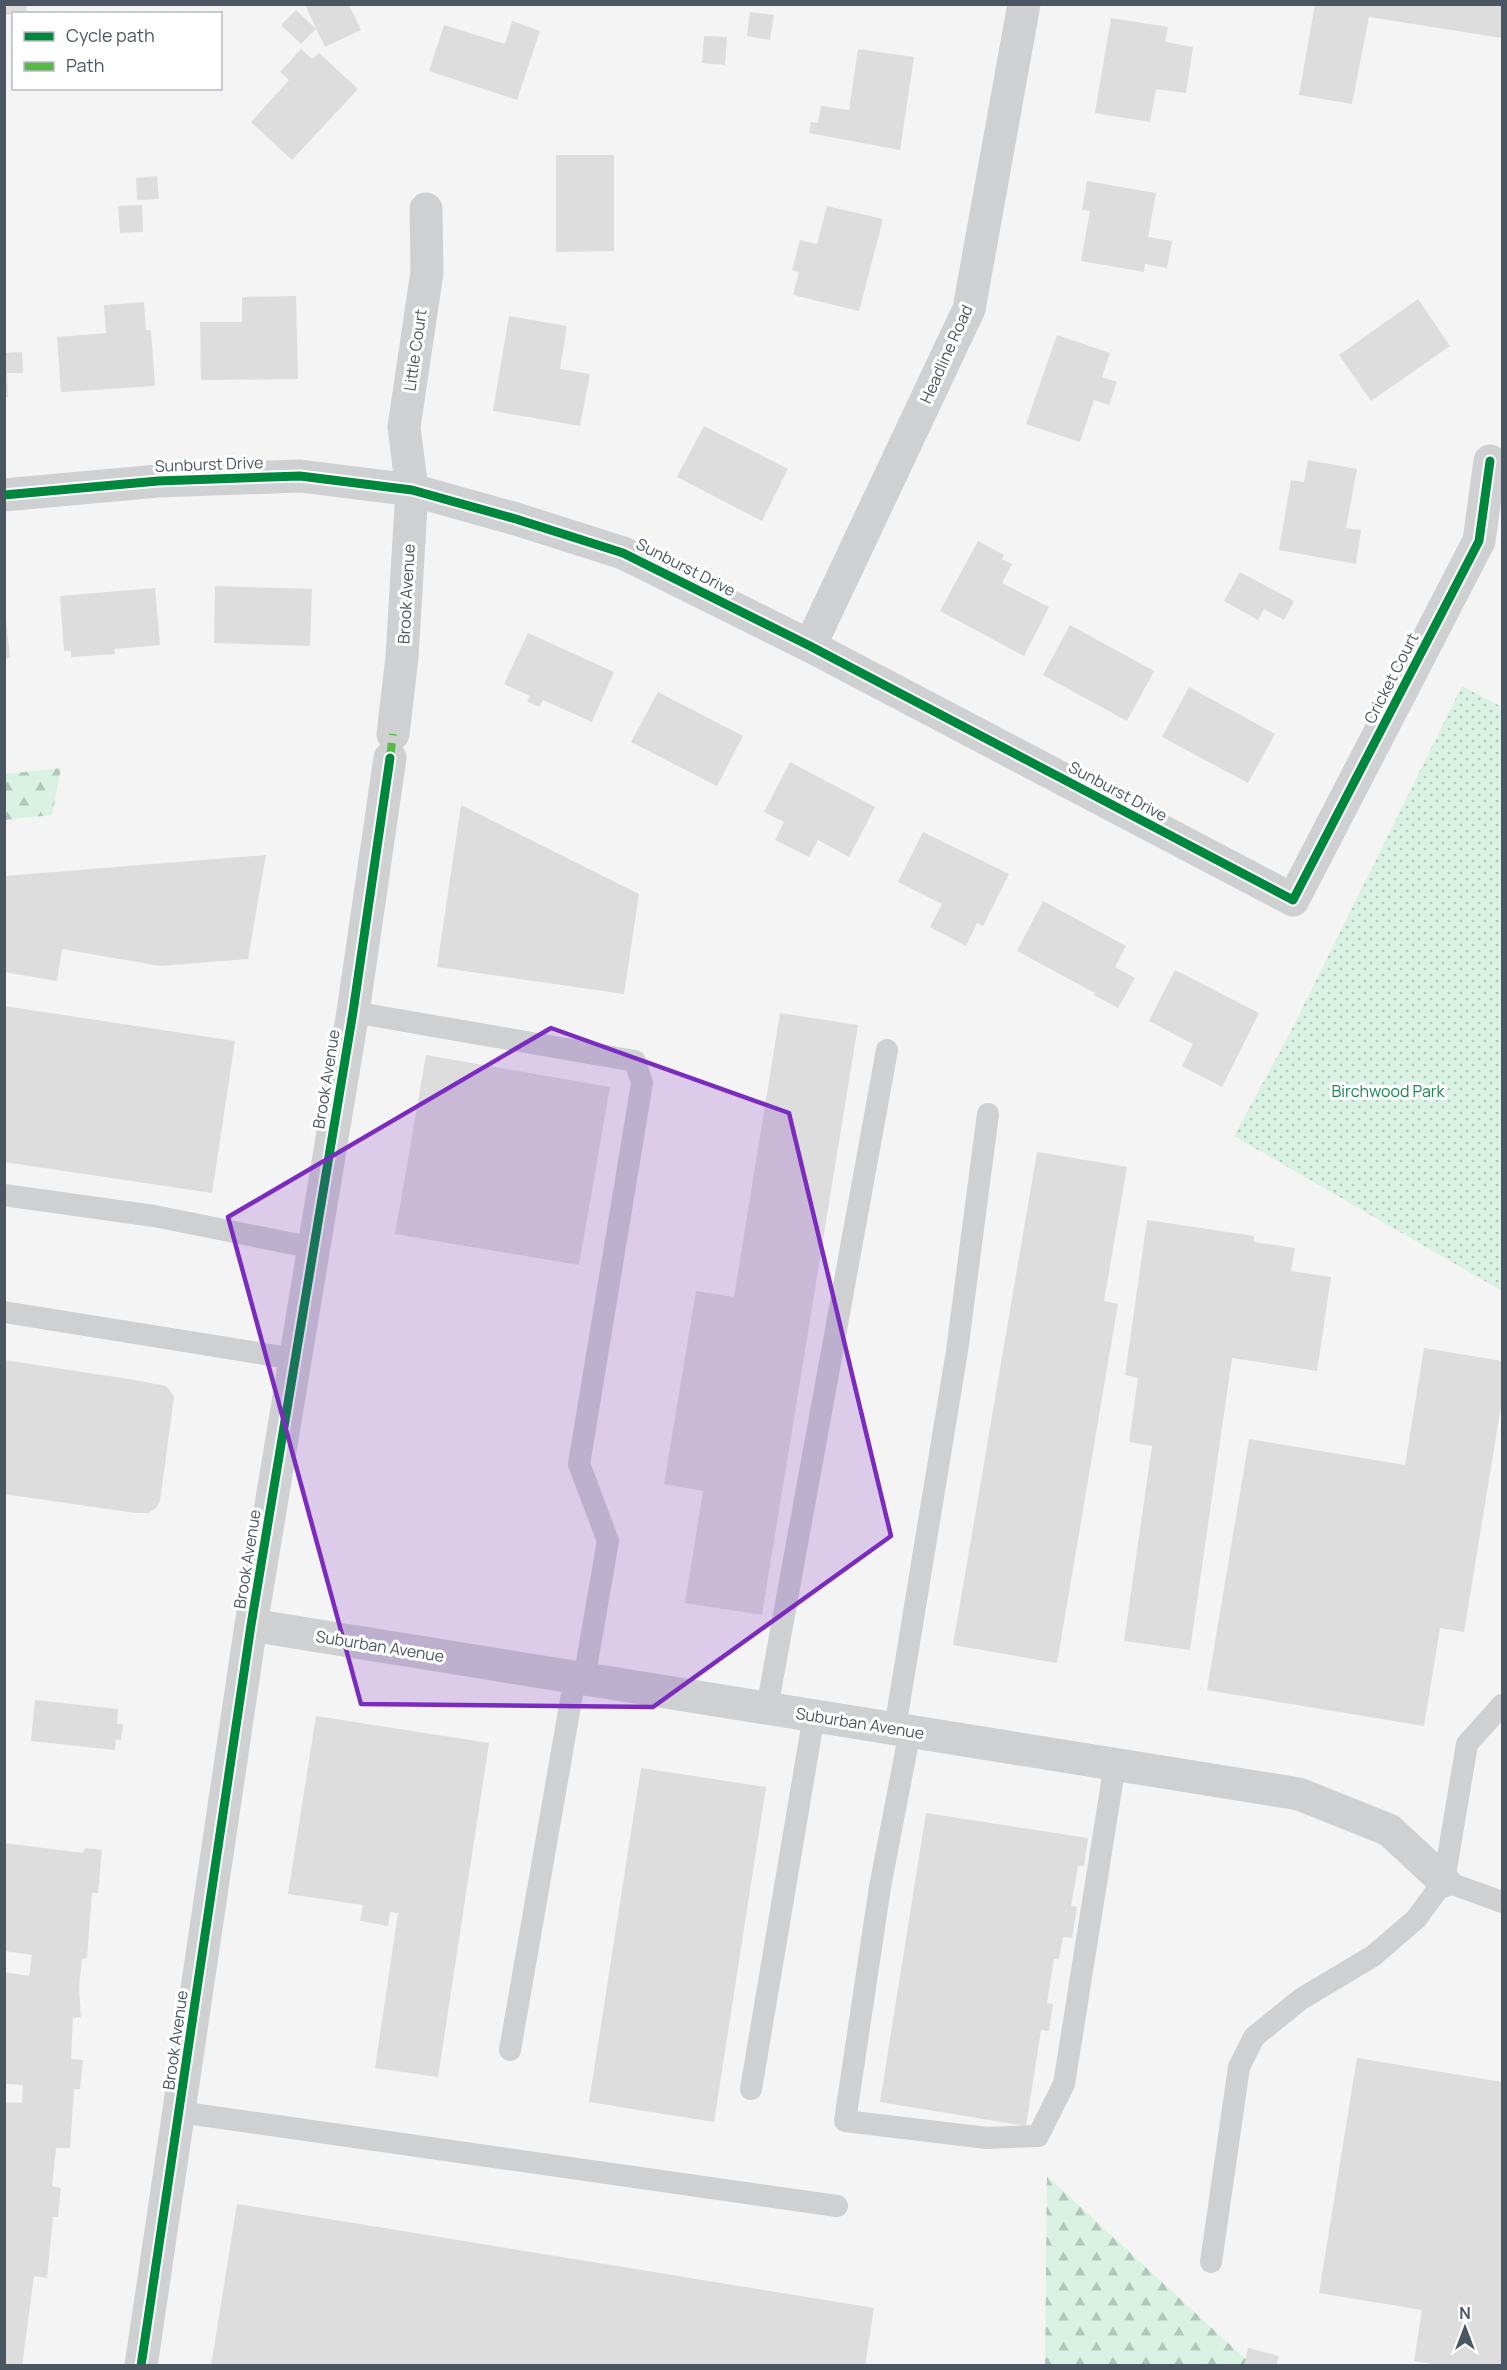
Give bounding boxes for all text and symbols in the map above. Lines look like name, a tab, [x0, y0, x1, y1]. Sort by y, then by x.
legend	[12, 12, 222, 90]
text: Cycle path	[66, 23, 155, 47]
text: Path	[66, 53, 104, 77]
street label: Headline Road	[914, 301, 978, 407]
street label: Little Court	[398, 308, 432, 392]
street label: Sunburst Drive	[154, 451, 264, 477]
street label: Sunburst Drive	[633, 533, 739, 601]
street label: Brook Avenue	[392, 543, 420, 645]
street label: Cricket Court	[1359, 629, 1423, 727]
street label: Sunburst Drive	[1065, 756, 1171, 826]
street label: Brook Avenue	[307, 1028, 345, 1130]
park label: Birchwood Park	[1332, 1080, 1446, 1102]
street label: Brook Avenue	[228, 1508, 266, 1610]
street label: Suburban Avenue	[314, 1625, 446, 1667]
street label: Suburban Avenue	[794, 1702, 926, 1744]
street label: Brook Avenue	[157, 1989, 193, 2091]
north arrow	[1435, 2298, 1495, 2358]
text: N	[1459, 2302, 1471, 2324]

